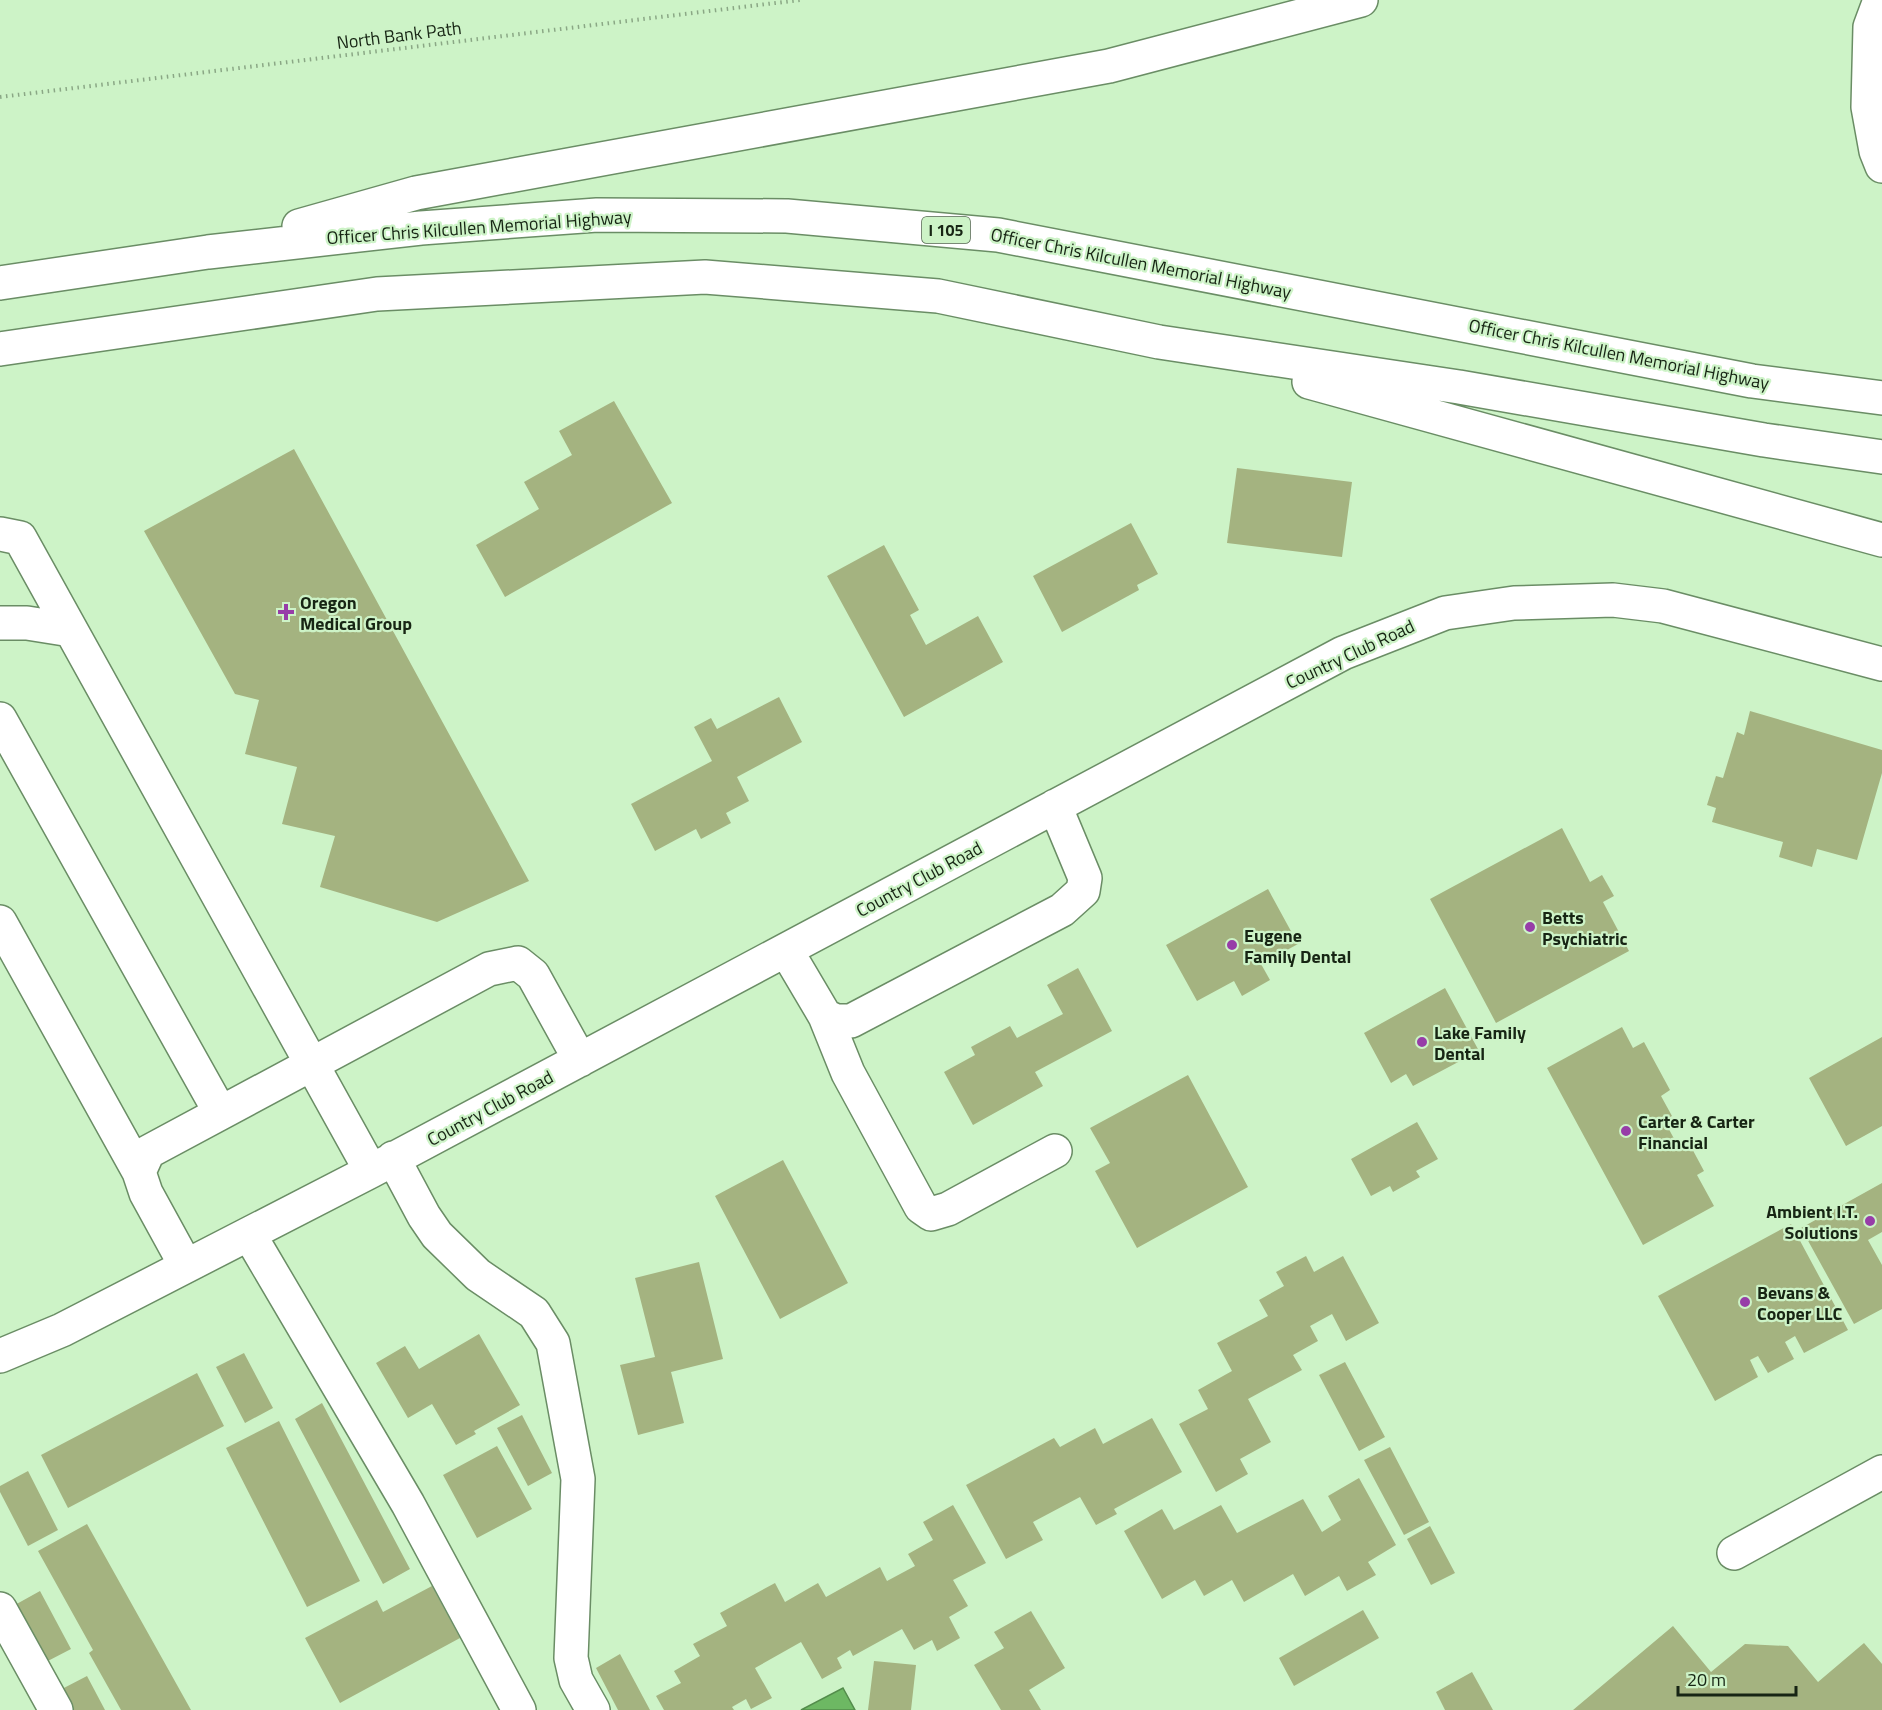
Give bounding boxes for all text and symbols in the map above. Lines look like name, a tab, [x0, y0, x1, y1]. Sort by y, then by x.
street label: North Bank Path	[335, 14, 463, 56]
street label: Officer Chris Kilcullen Memorial Highway	[326, 203, 633, 251]
road number: I 105	[922, 217, 970, 243]
street label: Officer Chris Kilcullen Memorial Highway	[988, 221, 1294, 305]
street label: Officer Chris Kilcullen Memorial Highway	[1466, 312, 1772, 396]
place label: Oregon Medical Group	[300, 589, 412, 637]
marker: Oregon Medical Group	[277, 603, 295, 621]
street label: Country Club Road	[1281, 612, 1419, 696]
street label: Country Club Road	[851, 834, 987, 924]
place label: Betts Psychiatric	[1542, 904, 1628, 952]
marker: Betts Psychiatric	[1523, 920, 1537, 934]
place label: Eugene Family Dental	[1244, 922, 1351, 970]
marker: Eugene Family Dental	[1225, 938, 1239, 952]
place label: Lake Family Dental	[1434, 1019, 1526, 1067]
marker: Lake Family Dental	[1415, 1035, 1429, 1049]
street label: Country Club Road	[422, 1063, 558, 1153]
place label: Carter & Carter Financial	[1638, 1108, 1755, 1156]
marker: Carter & Carter Financial	[1619, 1124, 1633, 1138]
place label: Ambient I.T. Solutions	[1766, 1198, 1858, 1246]
marker: Ambient I.T. Solutions	[1863, 1214, 1877, 1228]
place label: Bevans & Cooper LLC	[1757, 1279, 1842, 1327]
marker: Bevans & Cooper LLC	[1738, 1295, 1752, 1309]
scale bar	[1678, 1659, 1796, 1697]
text: 20 m	[1687, 1666, 1726, 1693]

